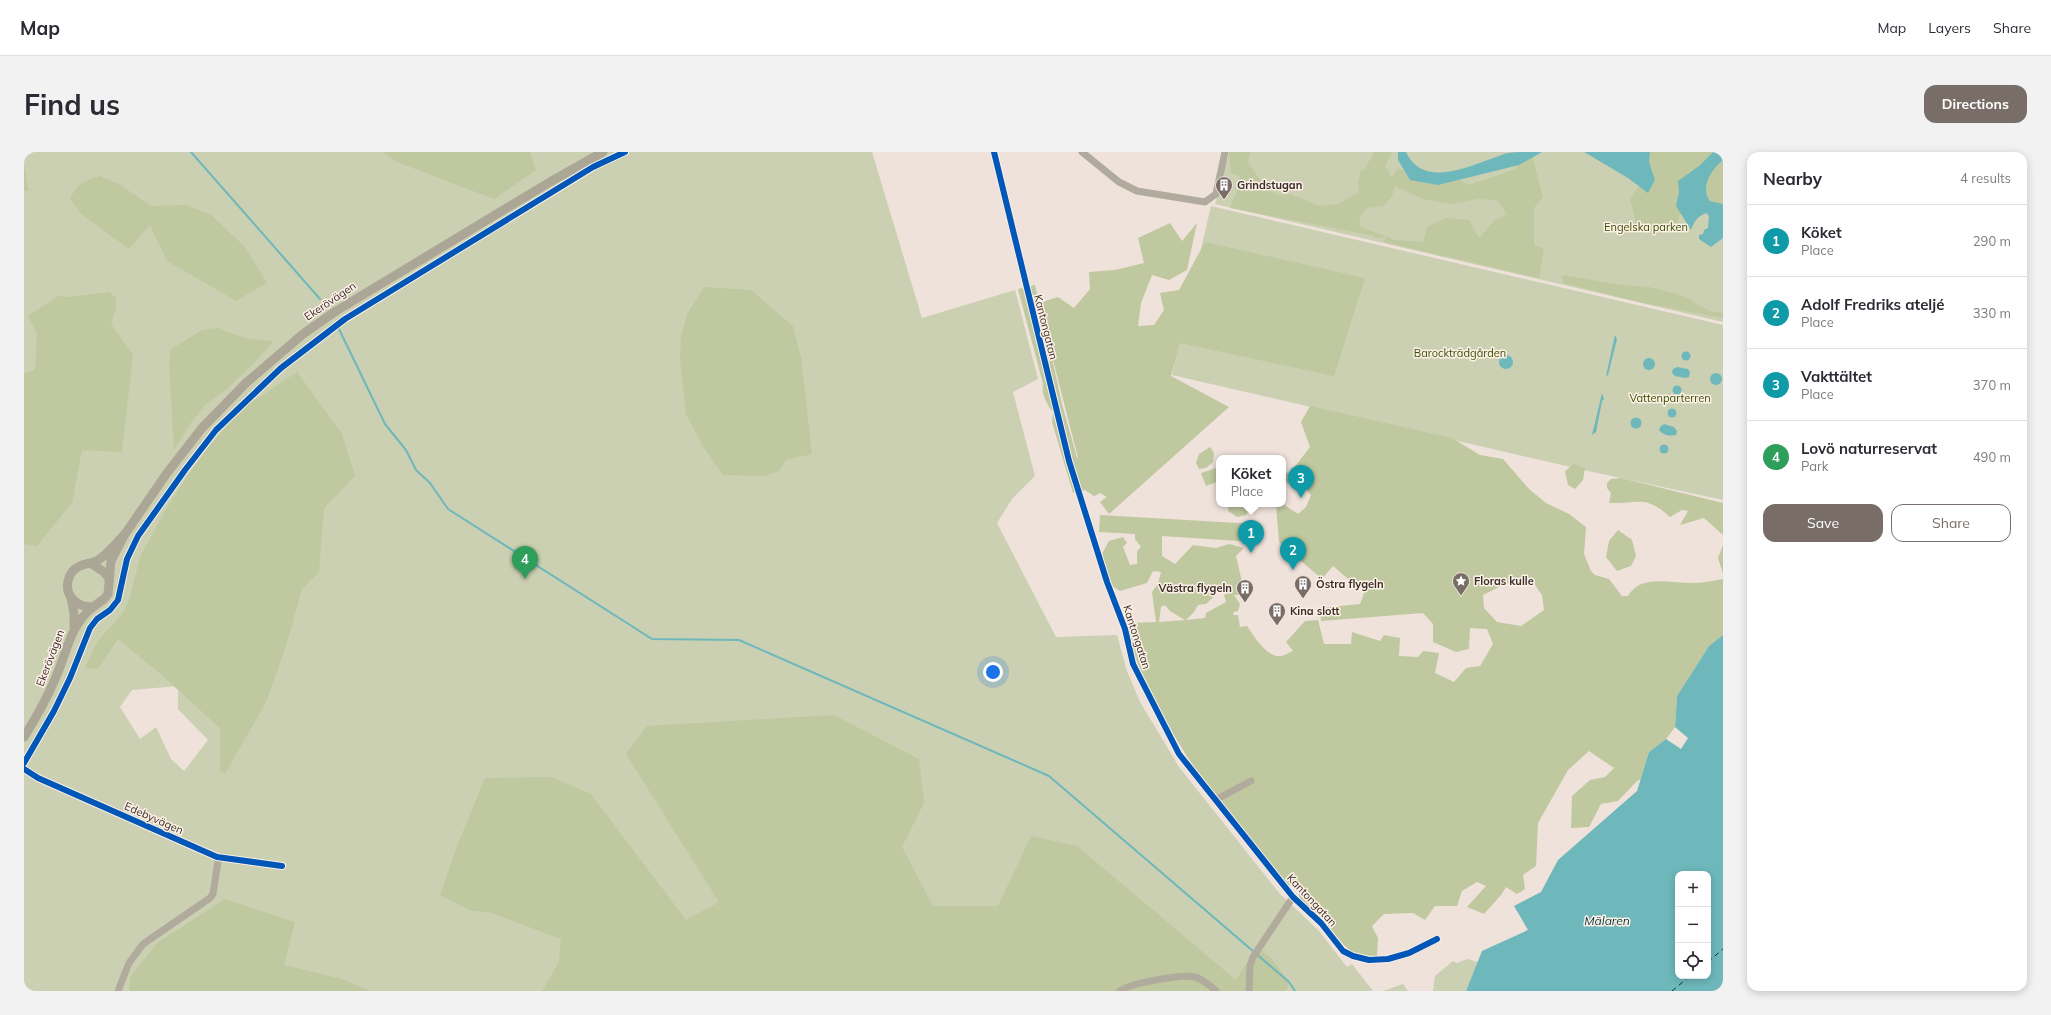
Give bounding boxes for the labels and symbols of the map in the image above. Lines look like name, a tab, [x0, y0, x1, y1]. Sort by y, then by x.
building icon: Grindstugan	[1214, 175, 1234, 200]
place label: Grindstugan	[1237, 178, 1302, 192]
park label: Engelska parken	[1604, 220, 1688, 234]
street label: Ekerövägen	[301, 279, 359, 323]
street label: Kantongatan	[1031, 293, 1061, 361]
park label: Barockträdgården	[1414, 346, 1506, 360]
park label: Vattenparterren	[1629, 391, 1711, 405]
pin: 3	[1288, 465, 1314, 498]
pin: 1	[1238, 520, 1264, 553]
pin: 2	[1280, 537, 1306, 570]
pin: 4	[512, 546, 538, 579]
place icon: Floras kulle	[1451, 571, 1471, 596]
building icon: Östra flygeln	[1293, 574, 1313, 599]
place label: Floras kulle	[1474, 574, 1534, 588]
place label: Östra flygeln	[1316, 576, 1384, 591]
building icon: Västra flygeln	[1235, 578, 1255, 603]
place label: Västra flygeln	[1157, 581, 1232, 595]
building icon: Kina slott	[1267, 601, 1287, 626]
street label: Kantongatan	[1120, 603, 1154, 671]
place label: Kina slott	[1290, 604, 1340, 618]
street label: Ekerövägen	[33, 628, 67, 688]
your location	[983, 662, 1003, 682]
street label: Edebyvägen	[122, 799, 186, 837]
street label: Kantongatan	[1284, 871, 1340, 929]
water label: Mälaren	[1584, 913, 1630, 928]

